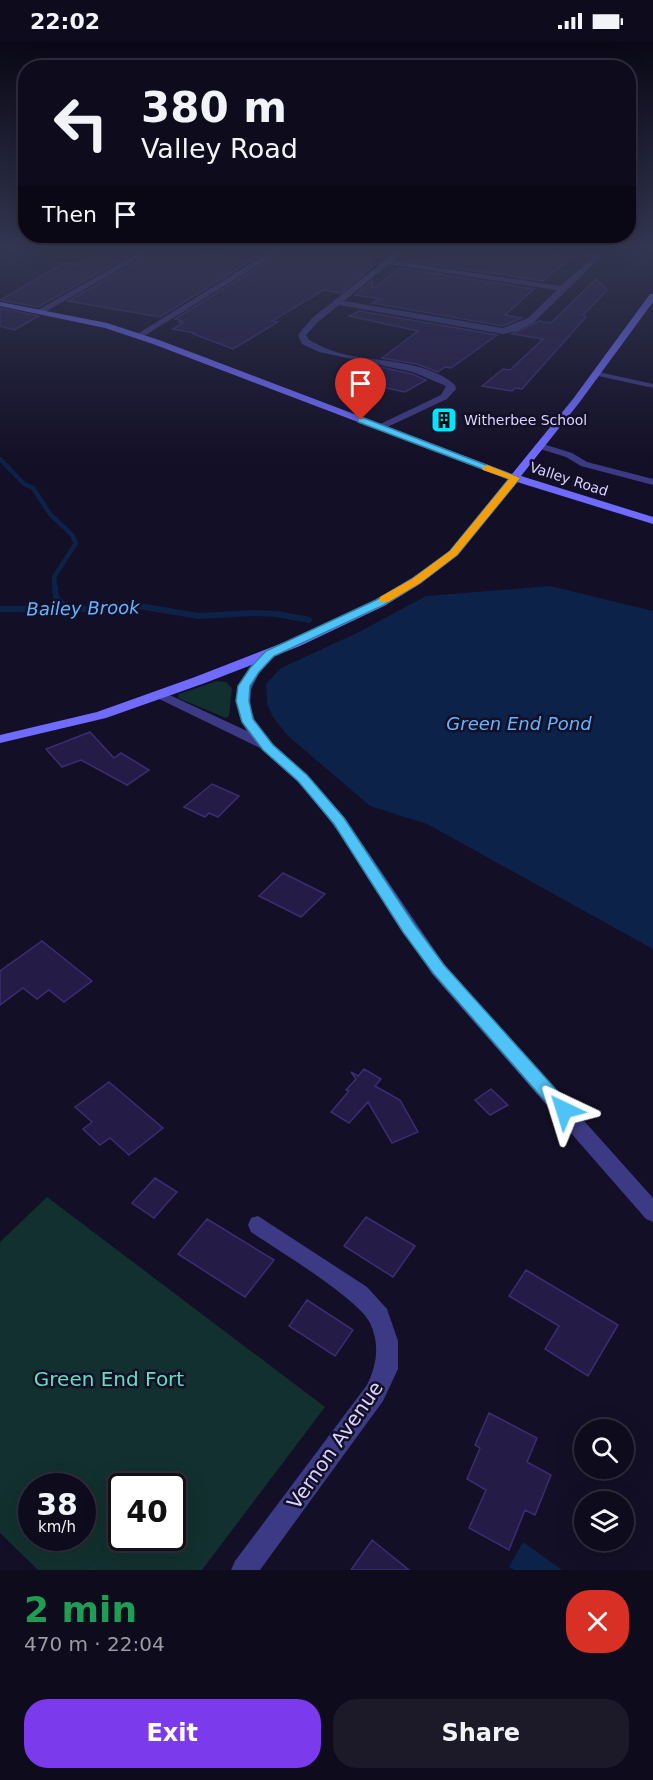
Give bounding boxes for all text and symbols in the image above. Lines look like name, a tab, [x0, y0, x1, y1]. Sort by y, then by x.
text: 22:02	[30, 9, 100, 34]
text: 380 m	[141, 83, 287, 132]
icon: left	[42, 84, 120, 162]
text: Valley Road	[141, 133, 298, 164]
icon: arrive	[109, 198, 142, 231]
text: Then	[42, 202, 97, 227]
pin	[335, 358, 386, 420]
icon: arrive	[344, 367, 377, 400]
building icon: Witherbee School	[429, 405, 459, 435]
place label: Witherbee School	[464, 412, 587, 428]
street label: Valley Road	[528, 459, 610, 499]
water label: Bailey Brook	[26, 596, 141, 619]
water label: Green End Pond	[446, 713, 592, 734]
position arrow	[532, 1078, 596, 1142]
park label: Green End Fort	[34, 1367, 184, 1391]
street label: Vernon Avenue	[282, 1376, 388, 1514]
map controls	[574, 1419, 634, 1551]
button: search	[574, 1419, 634, 1479]
speed limit sign: 40	[108, 1473, 186, 1551]
text: 38	[36, 1487, 78, 1522]
button: layers	[574, 1491, 634, 1551]
text: km/h	[38, 1518, 76, 1536]
text: 2 min	[24, 1589, 137, 1630]
button: close	[566, 1590, 629, 1653]
text: 470 m · 22:04	[24, 1632, 165, 1656]
button: Exit	[24, 1699, 321, 1768]
button: Share	[333, 1699, 629, 1768]

